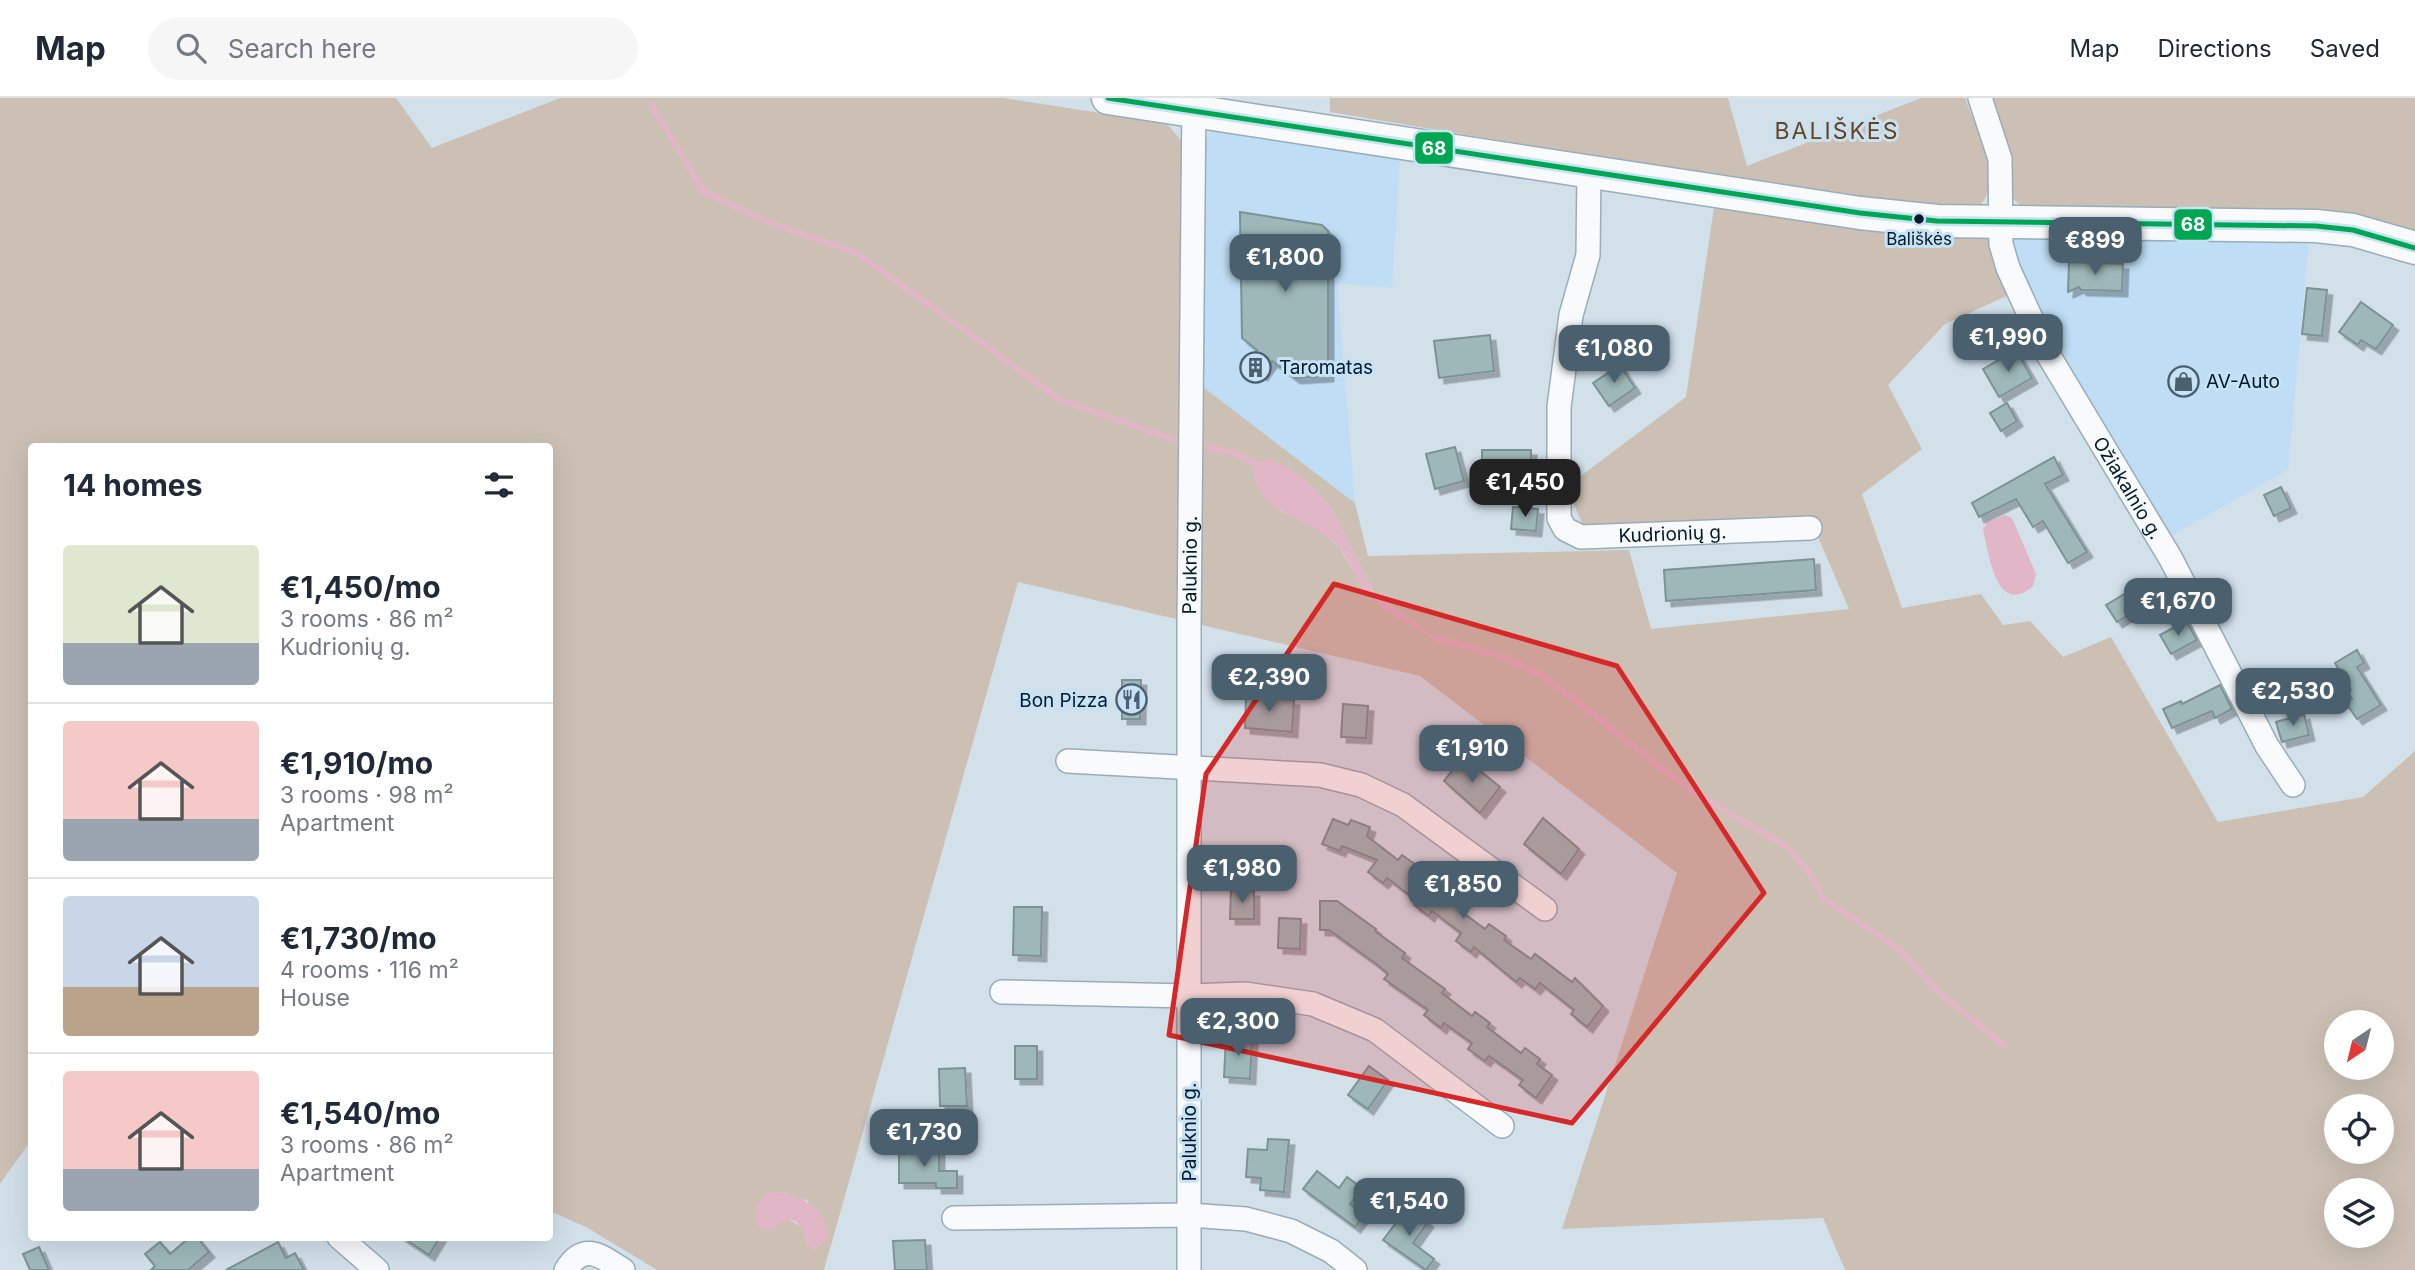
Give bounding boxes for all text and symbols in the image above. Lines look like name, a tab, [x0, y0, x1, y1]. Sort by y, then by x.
search box	[148, 17, 638, 80]
text: Map	[35, 28, 106, 68]
icon: search	[172, 29, 210, 67]
text: Search here	[228, 33, 376, 64]
text: Map	[2070, 34, 2119, 63]
text: Directions	[2157, 34, 2272, 63]
text: Saved	[2310, 34, 2380, 63]
district label: BALIŠKĖS	[1775, 117, 1899, 145]
line badge: 68	[1414, 131, 1454, 165]
text: 68	[1422, 137, 1446, 160]
line badge: 68	[2173, 208, 2213, 241]
marker: Bališkės	[1912, 212, 1926, 226]
text: 68	[2181, 213, 2205, 236]
pin: €899	[2054, 218, 2136, 277]
text: €899	[2065, 226, 2125, 254]
place label: Bališkės	[1886, 229, 1952, 249]
pin: €1,800	[1228, 234, 1342, 294]
text: €1,800	[1246, 243, 1324, 271]
pin: €1,990	[1951, 314, 2065, 374]
text: €1,990	[1969, 323, 2047, 351]
pin: €1,080	[1557, 326, 1671, 385]
text: €1,080	[1575, 334, 1653, 362]
building icon: Taromatas	[1239, 350, 1273, 384]
place label: Taromatas	[1279, 356, 1373, 379]
shop icon: AV-Auto	[2166, 364, 2200, 398]
place label: AV-Auto	[2206, 370, 2280, 393]
street label: Ožiakalnio g.	[2088, 432, 2168, 543]
pin: €1,450	[1468, 460, 1582, 519]
icon: filters	[480, 466, 518, 504]
text: 14 homes	[63, 467, 202, 503]
text: €1,450	[1485, 468, 1565, 496]
street label: Paluknio g.	[1178, 515, 1202, 615]
street label: Kudrionių g.	[1618, 520, 1727, 547]
text: €1,450/mo	[280, 569, 441, 605]
icon: home	[119, 573, 203, 657]
pin: €1,670	[2121, 578, 2235, 638]
text: €1,670	[2140, 587, 2216, 615]
text: 3 rooms · 86 m²	[280, 605, 454, 633]
text: Kudrionių g.	[280, 633, 411, 661]
pin: €2,390	[1212, 654, 1326, 714]
text: €2,390	[1228, 663, 1310, 691]
pin: €2,530	[2236, 668, 2350, 728]
text: €2,530	[2252, 677, 2334, 705]
restaurant icon: Bon Pizza	[1114, 683, 1148, 717]
place label: Bon Pizza	[1019, 689, 1108, 712]
pin: €1,910	[1415, 726, 1529, 785]
text: €1,910	[1435, 734, 1509, 762]
text: €1,910/mo	[280, 745, 433, 781]
icon: home	[119, 749, 203, 833]
text: 3 rooms · 98 m²	[280, 781, 454, 809]
text: Apartment	[280, 809, 394, 837]
pin: €1,980	[1185, 846, 1299, 905]
text: €1,980	[1203, 854, 1281, 882]
pin: €1,850	[1406, 862, 1520, 921]
text: €1,850	[1424, 870, 1502, 898]
text: €1,730/mo	[280, 920, 437, 956]
icon: home	[119, 924, 203, 1008]
text: 4 rooms · 116 m²	[280, 956, 459, 984]
text: House	[280, 984, 350, 1012]
pin: €2,300	[1181, 998, 1295, 1058]
text: €2,300	[1196, 1007, 1280, 1035]
north arrow	[2324, 1010, 2394, 1080]
map controls	[2324, 1010, 2394, 1248]
street label: Paluknio g.	[1178, 1083, 1201, 1181]
button: locate	[2324, 1094, 2394, 1164]
text: €1,540/mo	[280, 1095, 440, 1131]
icon: home	[119, 1099, 203, 1183]
pin: €1,730	[867, 1110, 981, 1169]
text: €1,730	[886, 1118, 962, 1146]
text: 3 rooms · 86 m²	[280, 1131, 454, 1159]
text: Apartment	[280, 1159, 394, 1187]
pin: €1,540	[1352, 1178, 1466, 1238]
button: layers	[2324, 1178, 2394, 1248]
text: €1,540	[1370, 1187, 1448, 1215]

